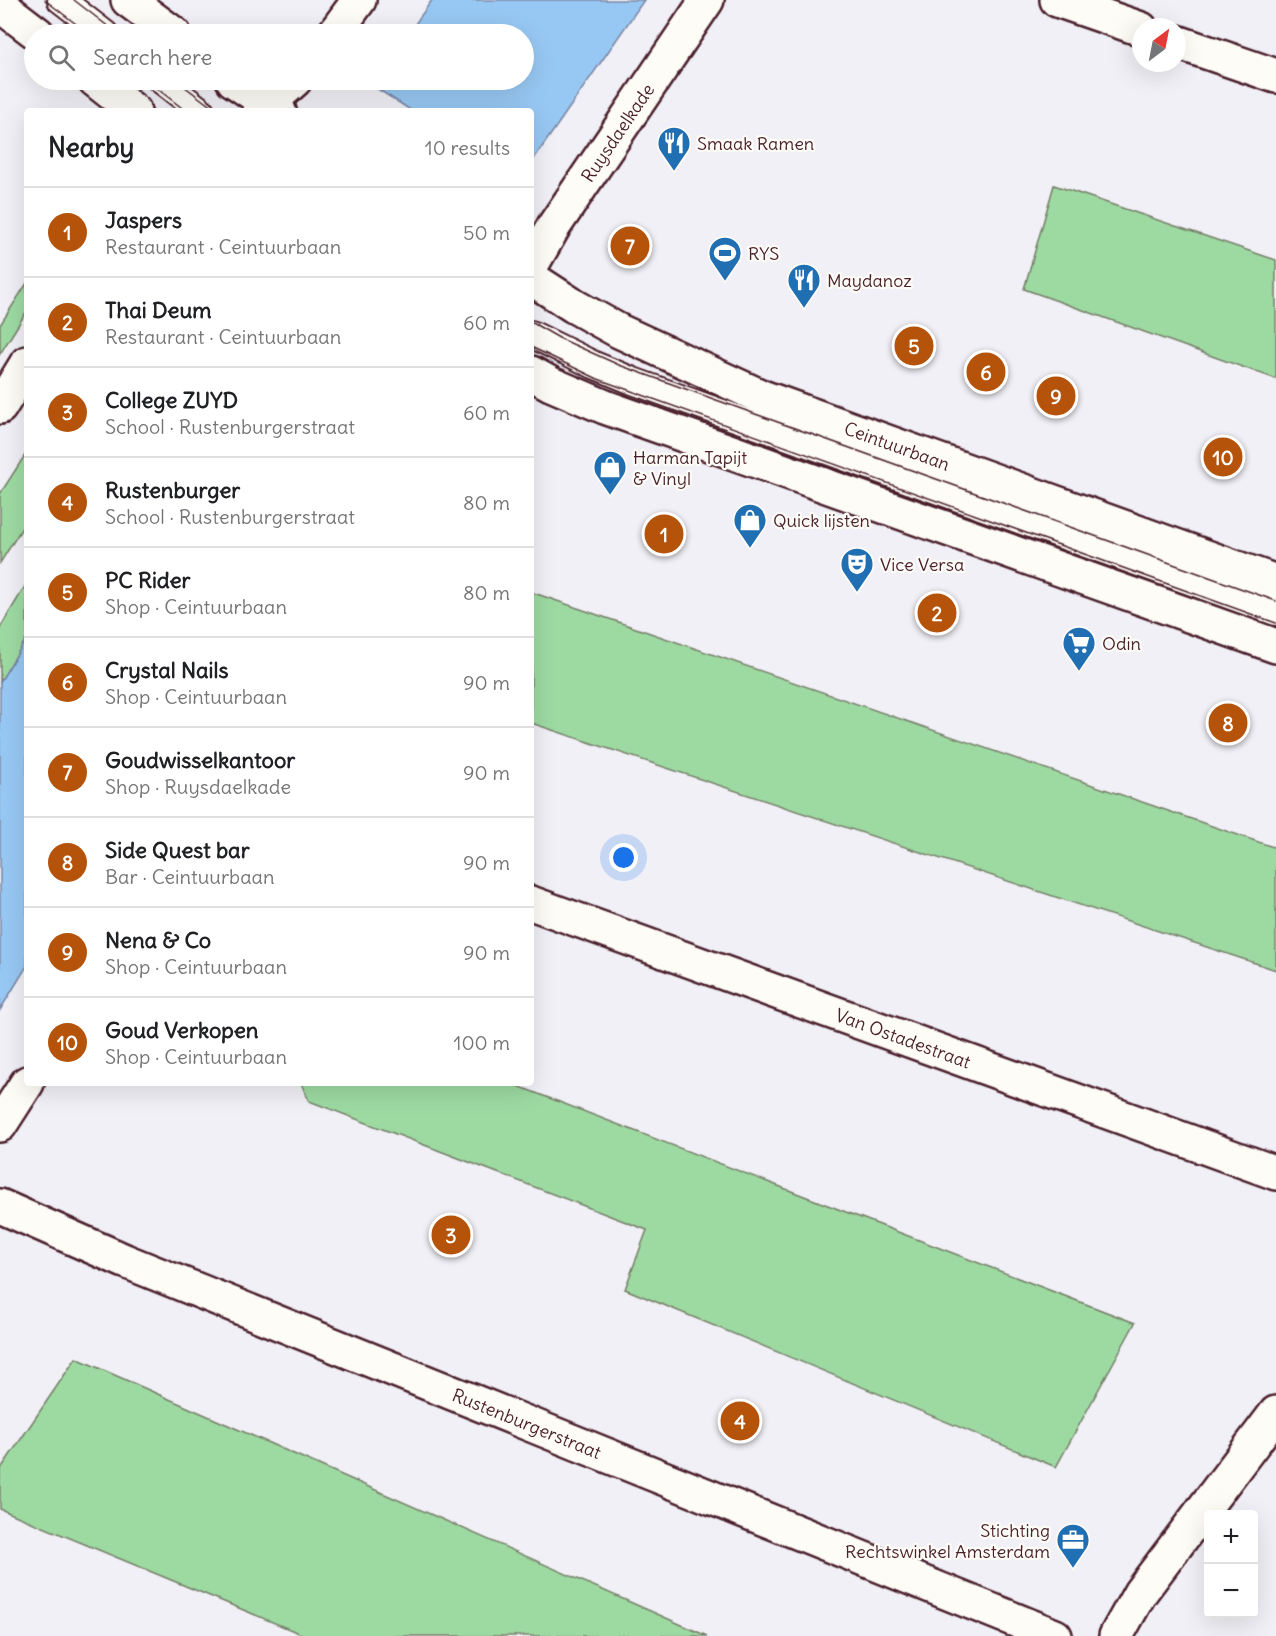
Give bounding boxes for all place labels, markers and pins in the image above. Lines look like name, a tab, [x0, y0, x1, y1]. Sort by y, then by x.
restaurant icon: Smaak Ramen	[656, 125, 692, 172]
place label: Smaak Ramen	[697, 132, 814, 155]
pin: 7	[610, 224, 650, 268]
sports icon: RYS	[707, 235, 743, 282]
place label: RYS	[748, 242, 779, 265]
restaurant icon: Maydanoz	[786, 262, 822, 309]
place label: Maydanoz	[827, 269, 912, 292]
pin: 5	[894, 324, 934, 368]
pin: 6	[966, 350, 1006, 394]
pin: 9	[1036, 374, 1076, 418]
pin: 10	[1204, 434, 1242, 480]
place label: Harman Tapijt & Vinyl	[633, 446, 747, 490]
shop icon: Harman Tapijt & Vinyl	[592, 449, 628, 496]
shop icon: Quick lijsten	[732, 502, 768, 549]
place label: Quick lijsten	[773, 509, 870, 532]
pin: 1	[644, 512, 684, 556]
theatre icon: Vice Versa	[839, 546, 875, 593]
place label: Vice Versa	[880, 553, 964, 576]
pin: 2	[918, 590, 956, 636]
supermarket icon: Odin	[1061, 625, 1097, 672]
place label: Odin	[1102, 632, 1141, 655]
pin: 8	[1208, 700, 1248, 746]
pin: 3	[432, 1212, 470, 1258]
pin: 4	[720, 1398, 760, 1444]
place label: Stichting Rechtswinkel Amsterdam	[845, 1519, 1050, 1563]
office icon: Stichting Rechtswinkel Amsterdam	[1055, 1522, 1091, 1569]

